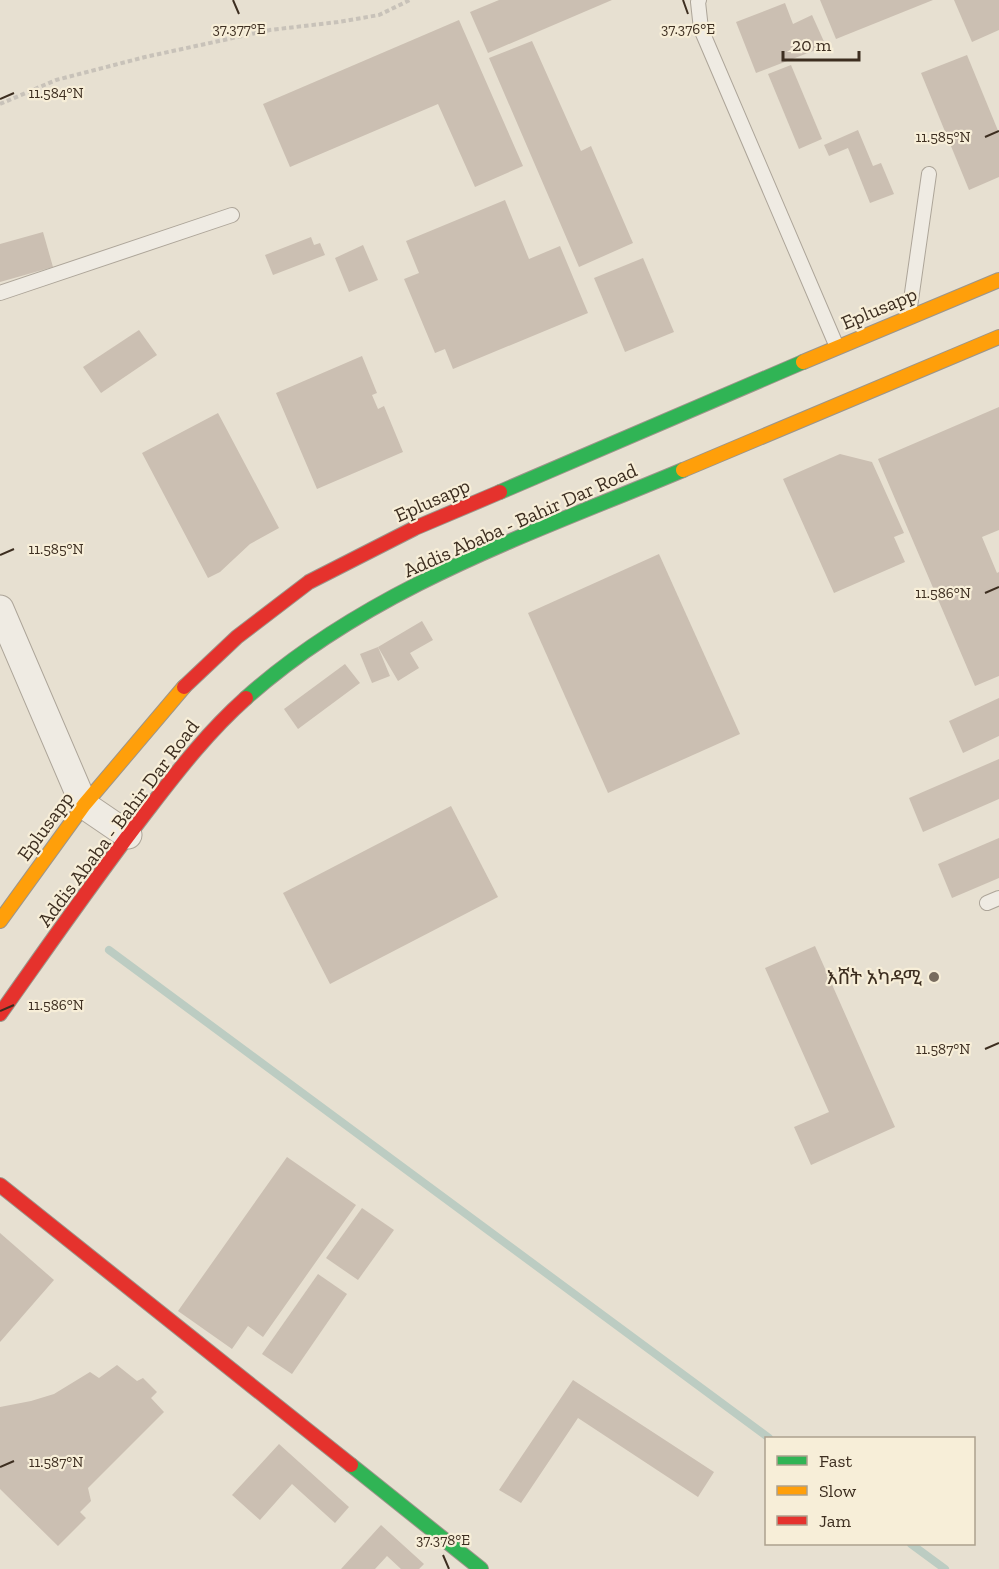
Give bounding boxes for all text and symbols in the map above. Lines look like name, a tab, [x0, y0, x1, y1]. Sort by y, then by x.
text: 37.377°E	[212, 20, 266, 38]
text: 37.376°E	[661, 20, 715, 38]
scale bar	[783, 24, 860, 62]
text: 20 m	[792, 34, 832, 56]
text: 11.584°N	[28, 84, 84, 102]
text: 11.585°N	[915, 128, 971, 146]
street label: Eplusapp	[838, 281, 920, 335]
street label: Addis Ababa - Bahir Dar Road	[400, 458, 641, 582]
street label: Eplusapp	[391, 473, 473, 527]
text: 11.585°N	[28, 540, 84, 558]
text: 11.586°N	[915, 584, 971, 602]
street label: Addis Ababa - Bahir Dar Road	[32, 715, 204, 931]
street label: Eplusapp	[12, 787, 78, 865]
place label: እሸት አካዳሚ	[827, 965, 922, 989]
marker: እሸት አካዳሚ	[927, 970, 941, 984]
text: 11.586°N	[28, 996, 84, 1014]
text: 11.587°N	[916, 1040, 970, 1058]
legend	[765, 1437, 975, 1545]
text: Fast	[819, 1450, 852, 1472]
text: 11.587°N	[29, 1453, 83, 1471]
text: Slow	[819, 1480, 856, 1502]
text: Jam	[819, 1510, 851, 1532]
text: 37.378°E	[416, 1531, 470, 1549]

